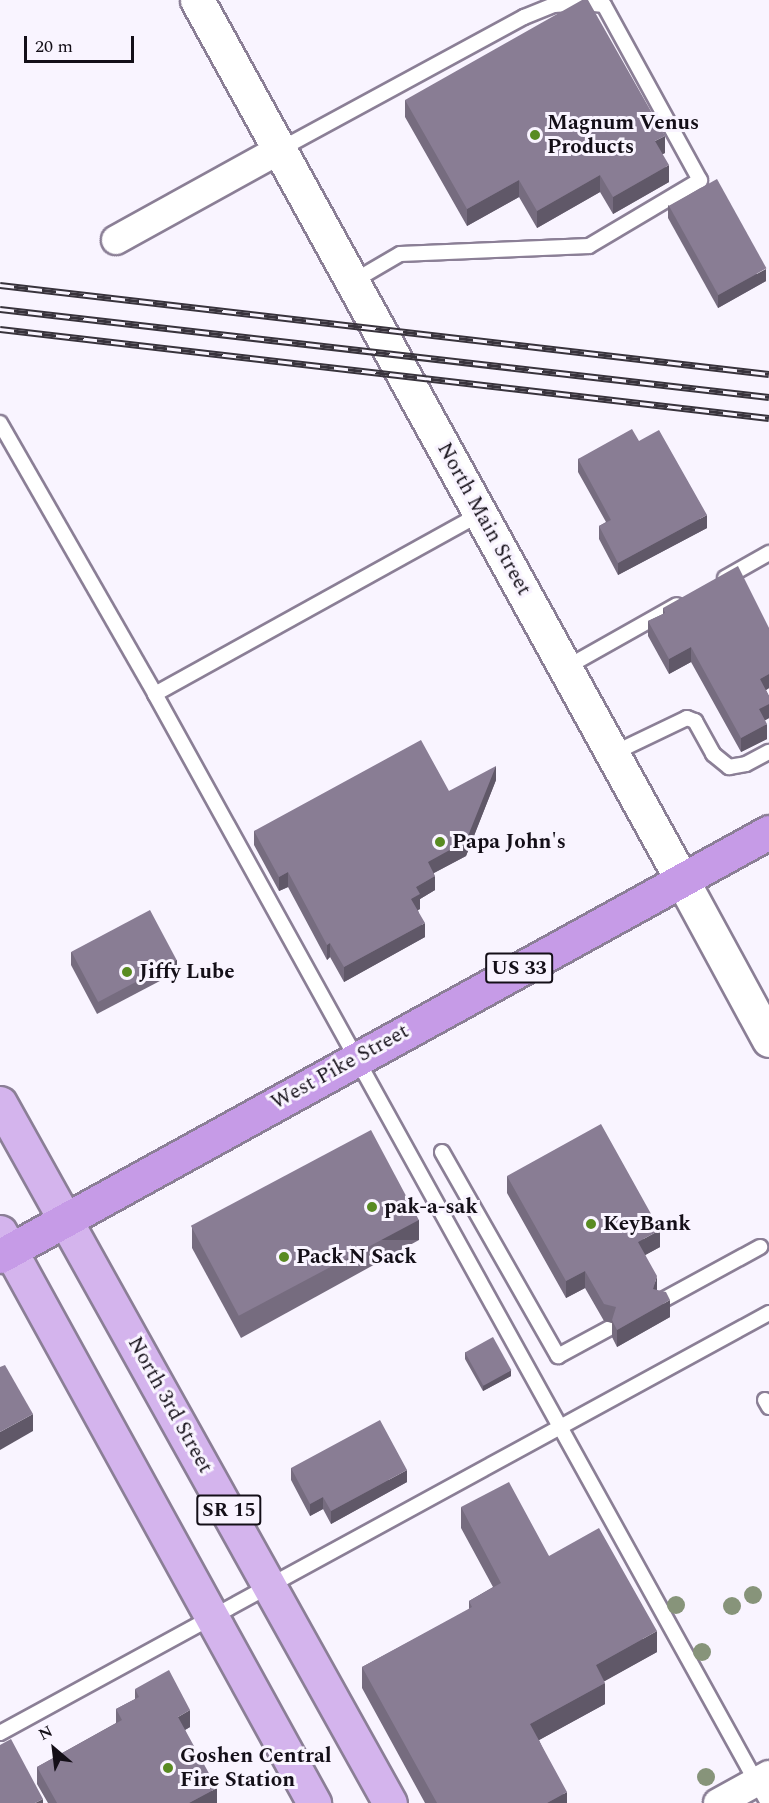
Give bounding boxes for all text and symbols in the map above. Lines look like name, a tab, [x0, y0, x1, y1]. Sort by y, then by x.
scale bar	[27, 24, 136, 62]
text: 20 m	[35, 33, 73, 60]
place label: Magnum Venus Products	[547, 110, 699, 160]
marker: Magnum Venus Products	[528, 128, 542, 142]
street label: North Main Street	[432, 438, 536, 600]
place label: Papa John's	[452, 829, 566, 855]
marker: Papa John's	[433, 835, 447, 849]
road number: US 33	[484, 951, 554, 985]
place label: Jiffy Lube	[139, 959, 235, 985]
marker: Jiffy Lube	[120, 965, 134, 979]
street label: West Pike Street	[267, 1019, 413, 1115]
place label: pak-a-sak	[384, 1194, 478, 1220]
marker: pak-a-sak	[365, 1200, 379, 1214]
place label: KeyBank	[603, 1211, 691, 1237]
marker: KeyBank	[584, 1217, 598, 1231]
place label: Pack N Sack	[296, 1244, 417, 1270]
marker: Pack N Sack	[277, 1250, 291, 1264]
street label: North 3rd Street	[122, 1332, 218, 1478]
road number: SR 15	[196, 1493, 262, 1527]
north arrow	[24, 1719, 84, 1779]
text: N	[34, 1719, 57, 1747]
place label: Goshen Central Fire Station	[180, 1743, 332, 1793]
marker: Goshen Central Fire Station	[161, 1761, 175, 1775]

